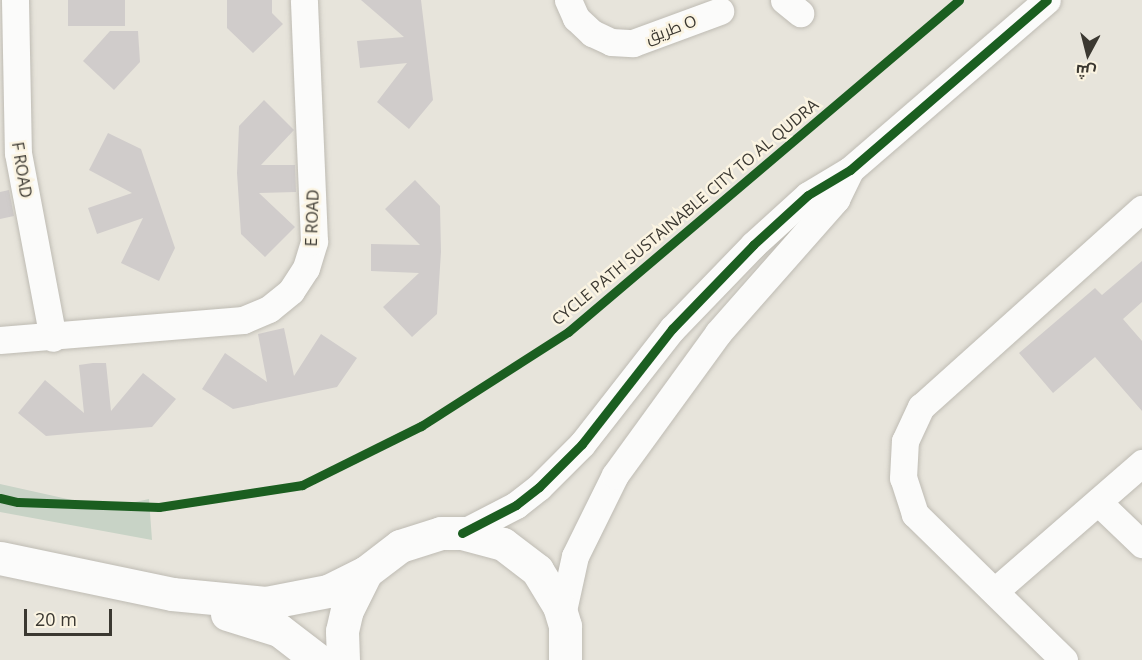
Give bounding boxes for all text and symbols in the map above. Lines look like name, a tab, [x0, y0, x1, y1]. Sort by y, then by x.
street label: طريق O	[643, 11, 699, 47]
north arrow	[1058, 24, 1118, 84]
text: ش	[1074, 60, 1097, 84]
street label: CYCLE PATH SUSTAINABLE CITY TO AL QUDRA	[548, 95, 822, 329]
street label: F ROAD	[8, 141, 36, 199]
street label: E ROAD	[301, 189, 323, 247]
scale bar	[27, 597, 116, 635]
text: 20 m	[35, 607, 77, 631]

